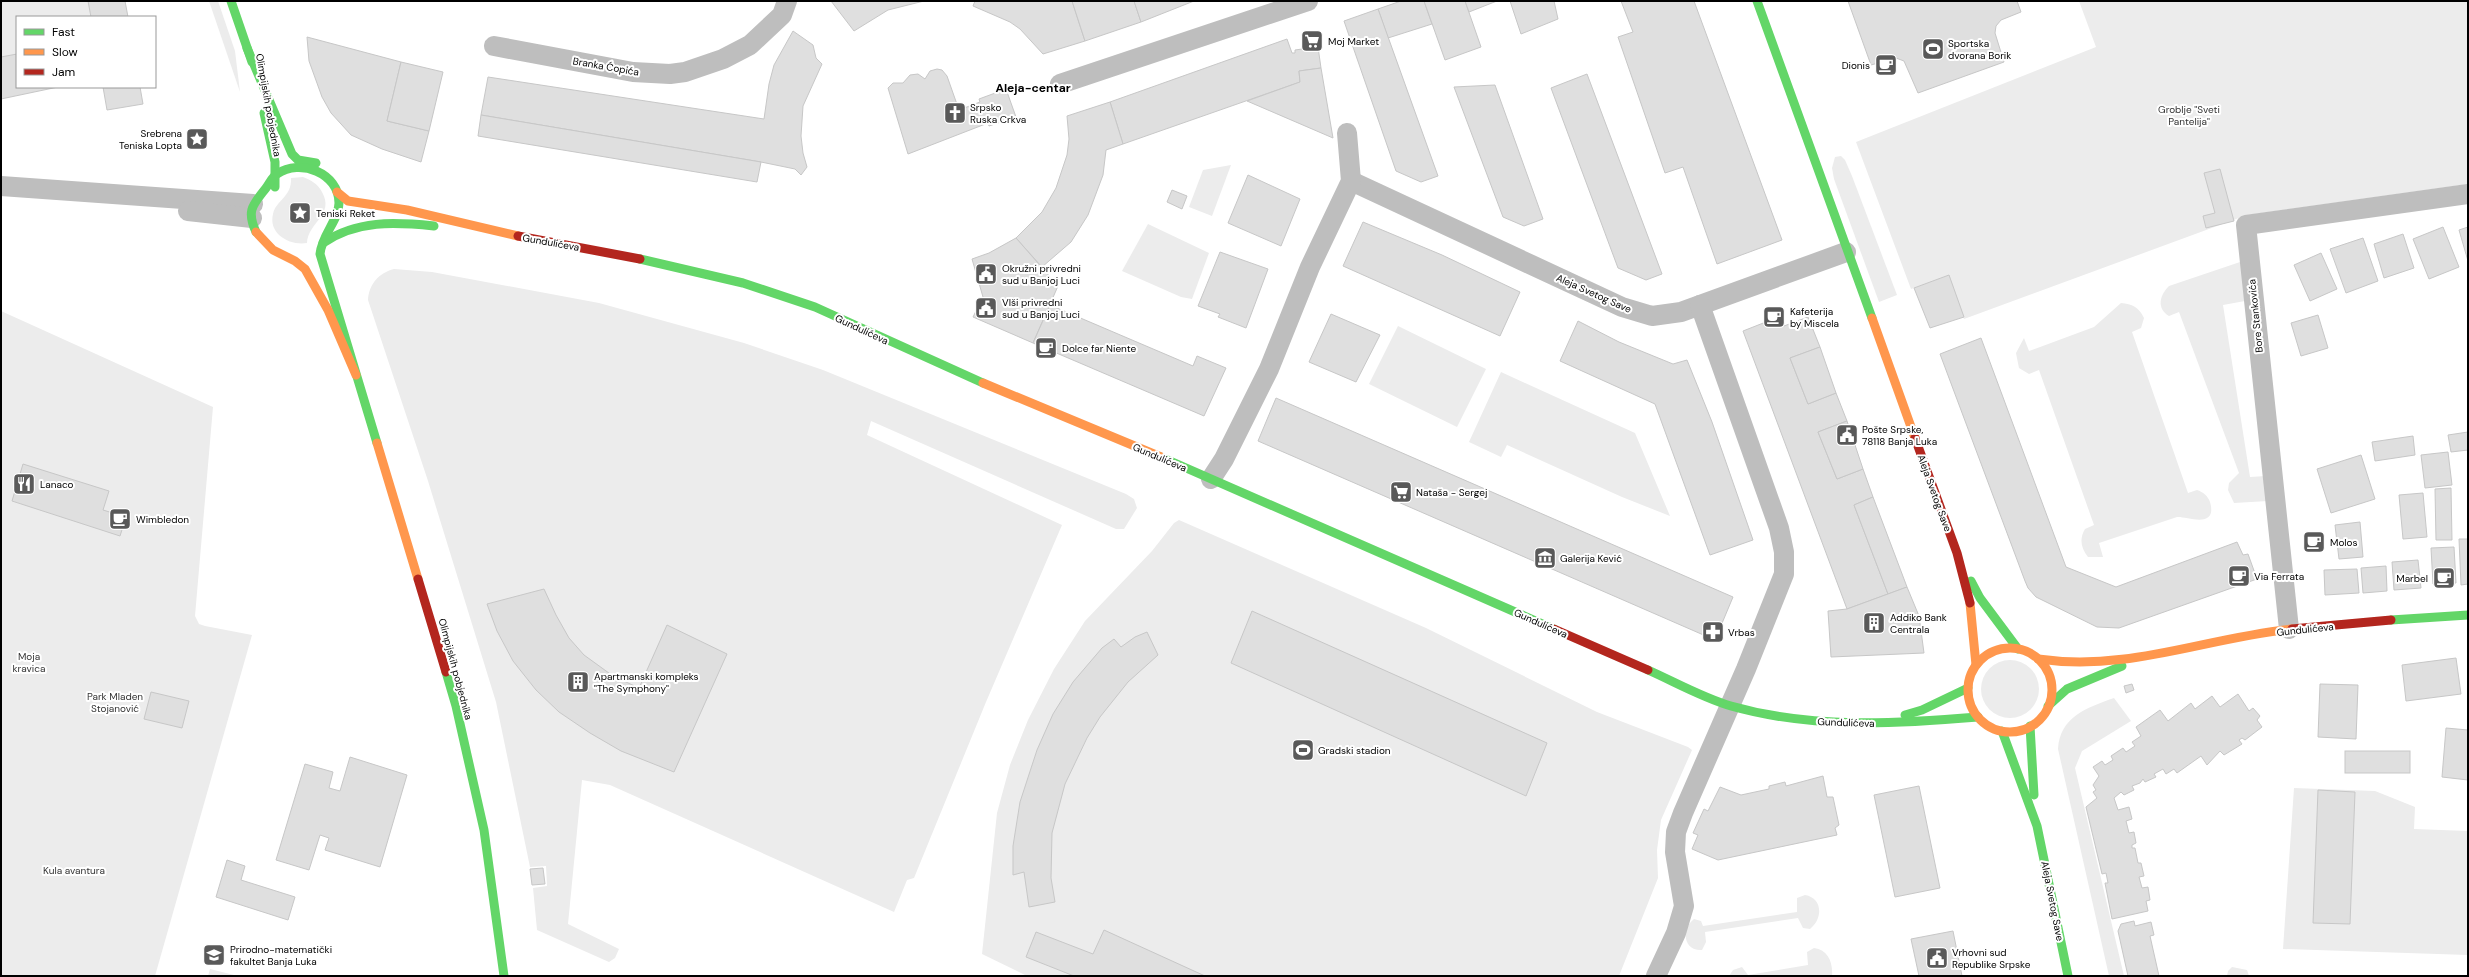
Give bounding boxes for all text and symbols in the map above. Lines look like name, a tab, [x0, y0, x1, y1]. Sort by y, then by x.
legend	[16, 16, 156, 88]
text: Fast	[52, 24, 75, 40]
supermarket icon: Moj Market	[1299, 28, 1325, 54]
place label: Moj Market	[1328, 35, 1379, 48]
sports icon: Sportska dvorana Borik	[1920, 36, 1946, 62]
place label: Sportska dvorana Borik	[1948, 37, 2011, 62]
text: Slow	[52, 44, 78, 60]
street label: Olimpijskih pobjednika	[253, 52, 284, 158]
cafe icon: Dionis	[1873, 52, 1899, 78]
street label: Branka Ćopića	[572, 54, 640, 79]
place label: Dionis	[1842, 59, 1870, 72]
text: Jam	[52, 64, 75, 80]
district label: Aleja-centar	[995, 80, 1071, 96]
church icon: Srpsko Ruska Crkva	[942, 100, 968, 126]
place label: Srpsko Ruska Crkva	[970, 101, 1026, 126]
park label: Groblje "Sveti Pantelija"	[2158, 103, 2220, 128]
place icon: Srebrena Teniska Lopta	[184, 126, 210, 152]
place label: Srebrena Teniska Lopta	[119, 127, 182, 152]
place icon: Teniski Reket	[287, 200, 313, 226]
place label: Teniski Reket	[316, 207, 375, 220]
street label: Gundulićeva	[522, 231, 580, 254]
public building icon: Okružni privredni sud u Banjoj Luci	[973, 261, 999, 287]
place label: Okružni privredni sud u Banjoj Luci	[1002, 262, 1081, 287]
street label: Aleja Svetog Save	[1554, 271, 1634, 316]
street label: Bore Stankovića	[2245, 279, 2266, 353]
public building icon: VIši privredni sud u Banjoj Luci	[973, 295, 999, 321]
place label: VIši privredni sud u Banjoj Luci	[1002, 296, 1080, 321]
cafe icon: Kafeterija by Miscela	[1761, 304, 1787, 330]
place label: Kafeterija by Miscela	[1790, 305, 1839, 330]
street label: Gundulićeva	[833, 311, 891, 347]
cafe icon: Dolce far Niente	[1033, 335, 1059, 361]
place label: Dolce far Niente	[1062, 342, 1137, 355]
public building icon: Pošte Srpske, 78118 Banja Luka	[1834, 422, 1860, 448]
place label: Pošte Srpske, 78118 Banja Luka	[1862, 423, 1937, 448]
street label: Gundulićeva	[1131, 440, 1189, 475]
street label: Aleja Svetog Save	[1915, 453, 1955, 534]
restaurant icon: Lanaco	[11, 471, 37, 497]
place label: Lanaco	[40, 478, 74, 491]
supermarket icon: Nataša - Sergej	[1388, 479, 1414, 505]
place label: Nataša - Sergej	[1416, 486, 1487, 499]
cafe icon: Wimbledon	[107, 506, 133, 532]
place label: Wimbledon	[136, 513, 189, 526]
cafe icon: Molos	[2301, 529, 2327, 555]
place label: Molos	[2330, 536, 2358, 549]
museum icon: Galerija Kević	[1532, 545, 1558, 571]
place label: Galerija Kević	[1560, 552, 1622, 565]
cafe icon: Via Ferrata	[2226, 563, 2252, 589]
cafe icon: Marbel	[2431, 565, 2457, 591]
place label: Via Ferrata	[2254, 570, 2304, 583]
place label: Marbel	[2396, 572, 2428, 585]
street label: Gundulićeva	[1512, 606, 1570, 641]
building icon: Addiko Bank Centrala	[1861, 610, 1887, 636]
place label: Addiko Bank Centrala	[1890, 611, 1947, 636]
street label: Olimpijskih pobjednika	[436, 617, 475, 721]
pharmacy icon: Vrbas	[1700, 619, 1726, 645]
street label: Gundulićeva	[2276, 620, 2334, 639]
place label: Vrbas	[1728, 626, 1755, 639]
park label: Moja kravica	[13, 650, 45, 675]
building icon: Apartmanski kompleks "The Symphony"	[565, 669, 591, 695]
place label: Apartmanski kompleks "The Symphony"	[594, 670, 699, 695]
park label: Park Mladen Stojanović	[87, 690, 143, 715]
street label: Gundulićeva	[1817, 715, 1875, 730]
sports icon: Gradski stadion	[1290, 737, 1316, 763]
place label: Gradski stadion	[1318, 744, 1391, 757]
street label: Aleja Svetog Save	[2038, 860, 2067, 942]
park label: Kula avantura	[43, 864, 105, 877]
school or university icon: Prirodno-matematički fakultet Banja Luka	[201, 942, 227, 968]
place label: Prirodno-matematički fakultet Banja Luka	[230, 943, 332, 968]
public building icon: Vrhovni sud Republike Srpske	[1924, 945, 1950, 971]
place label: Vrhovni sud Republike Srpske	[1952, 946, 2031, 971]

